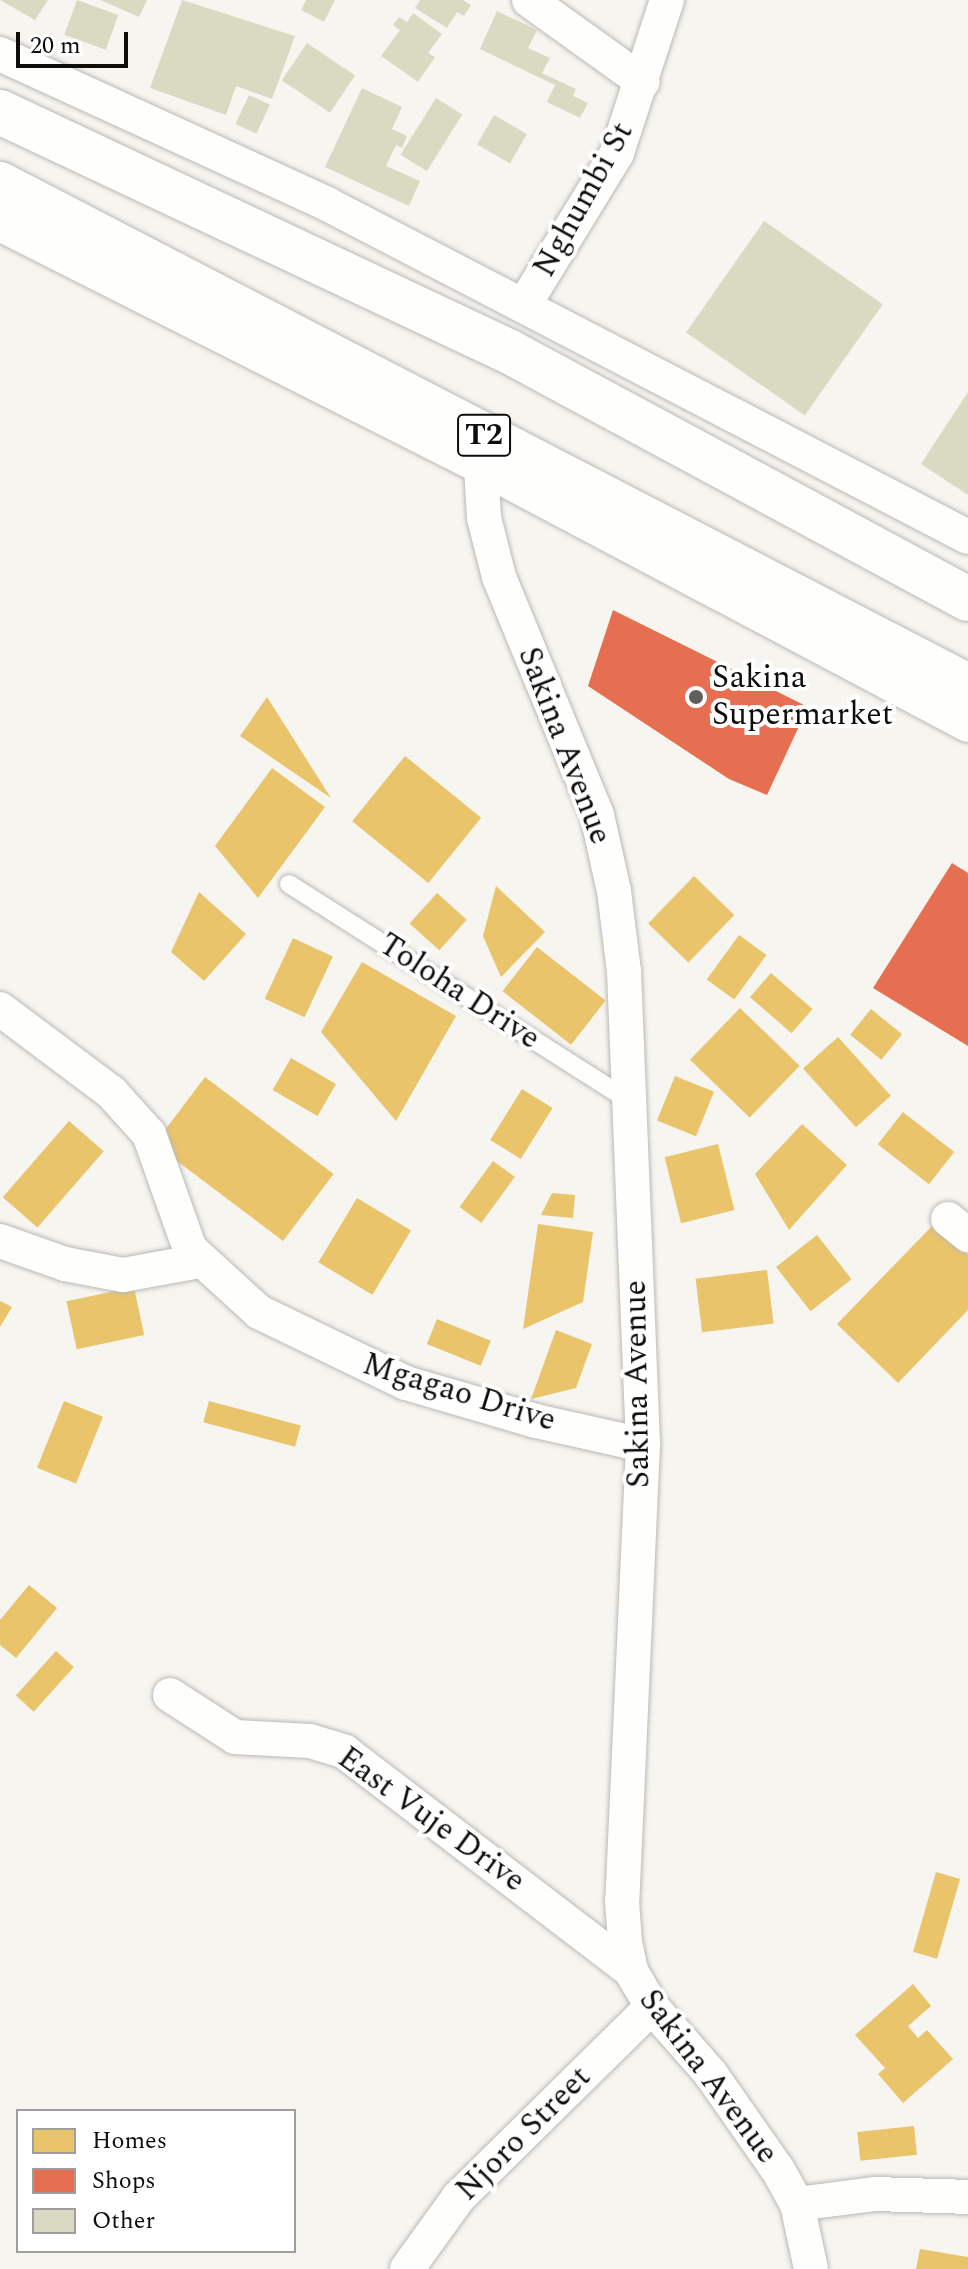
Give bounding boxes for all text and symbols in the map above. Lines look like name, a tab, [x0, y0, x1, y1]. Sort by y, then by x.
scale bar	[20, 16, 132, 66]
text: 20 m	[30, 28, 81, 64]
street label: Nghumbi St	[526, 116, 642, 284]
road number: T2	[456, 409, 512, 461]
street label: Sakina Avenue	[509, 642, 619, 850]
place label: Sakina Supermarket	[712, 660, 893, 735]
marker: Sakina Supermarket	[687, 688, 705, 706]
street label: Toloha Drive	[371, 926, 547, 1058]
street label: Sakina Avenue	[617, 1280, 659, 1488]
street label: Mgagao Drive	[358, 1345, 560, 1441]
street label: East Vuje Drive	[330, 1739, 532, 1901]
street label: Sakina Avenue	[630, 1982, 786, 2172]
street label: Njoro Street	[449, 2059, 599, 2209]
legend	[16, 2109, 296, 2253]
text: Homes	[92, 2123, 167, 2159]
text: Shops	[92, 2163, 156, 2199]
text: Other	[92, 2203, 155, 2239]

